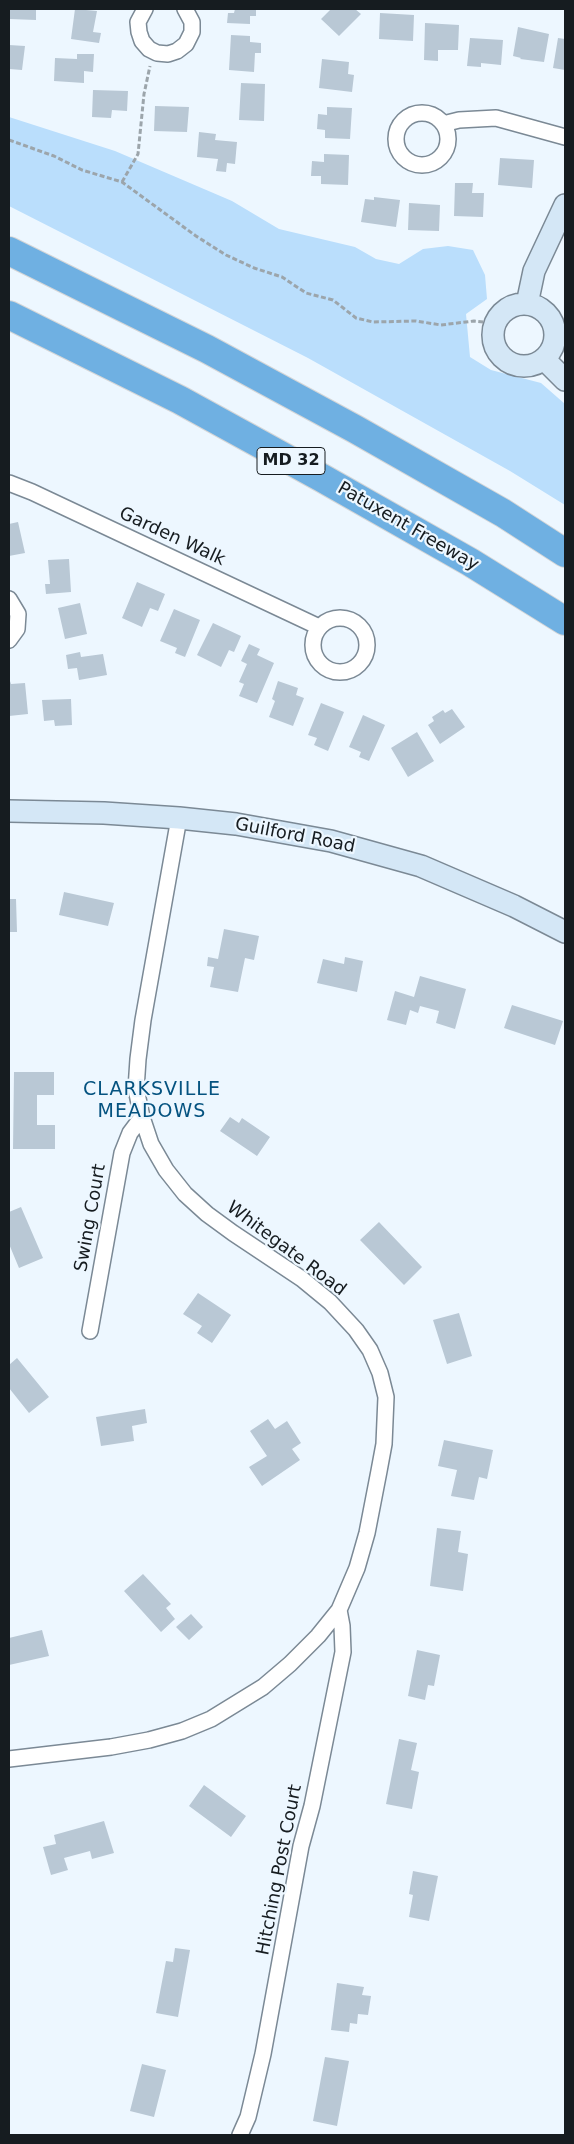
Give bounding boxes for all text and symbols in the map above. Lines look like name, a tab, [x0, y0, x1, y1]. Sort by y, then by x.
road number: MD 32	[257, 448, 325, 474]
street label: Patuxent Freeway	[334, 478, 482, 576]
street label: Garden Walk	[115, 503, 229, 571]
street label: Guilford Road	[233, 814, 357, 858]
district label: CLARKSVILLE MEADOWS	[82, 1079, 222, 1123]
street label: Swing Court	[71, 1162, 111, 1274]
street label: Whitegate Road	[222, 1197, 350, 1301]
street label: Hitching Post Court	[253, 1783, 307, 1957]

